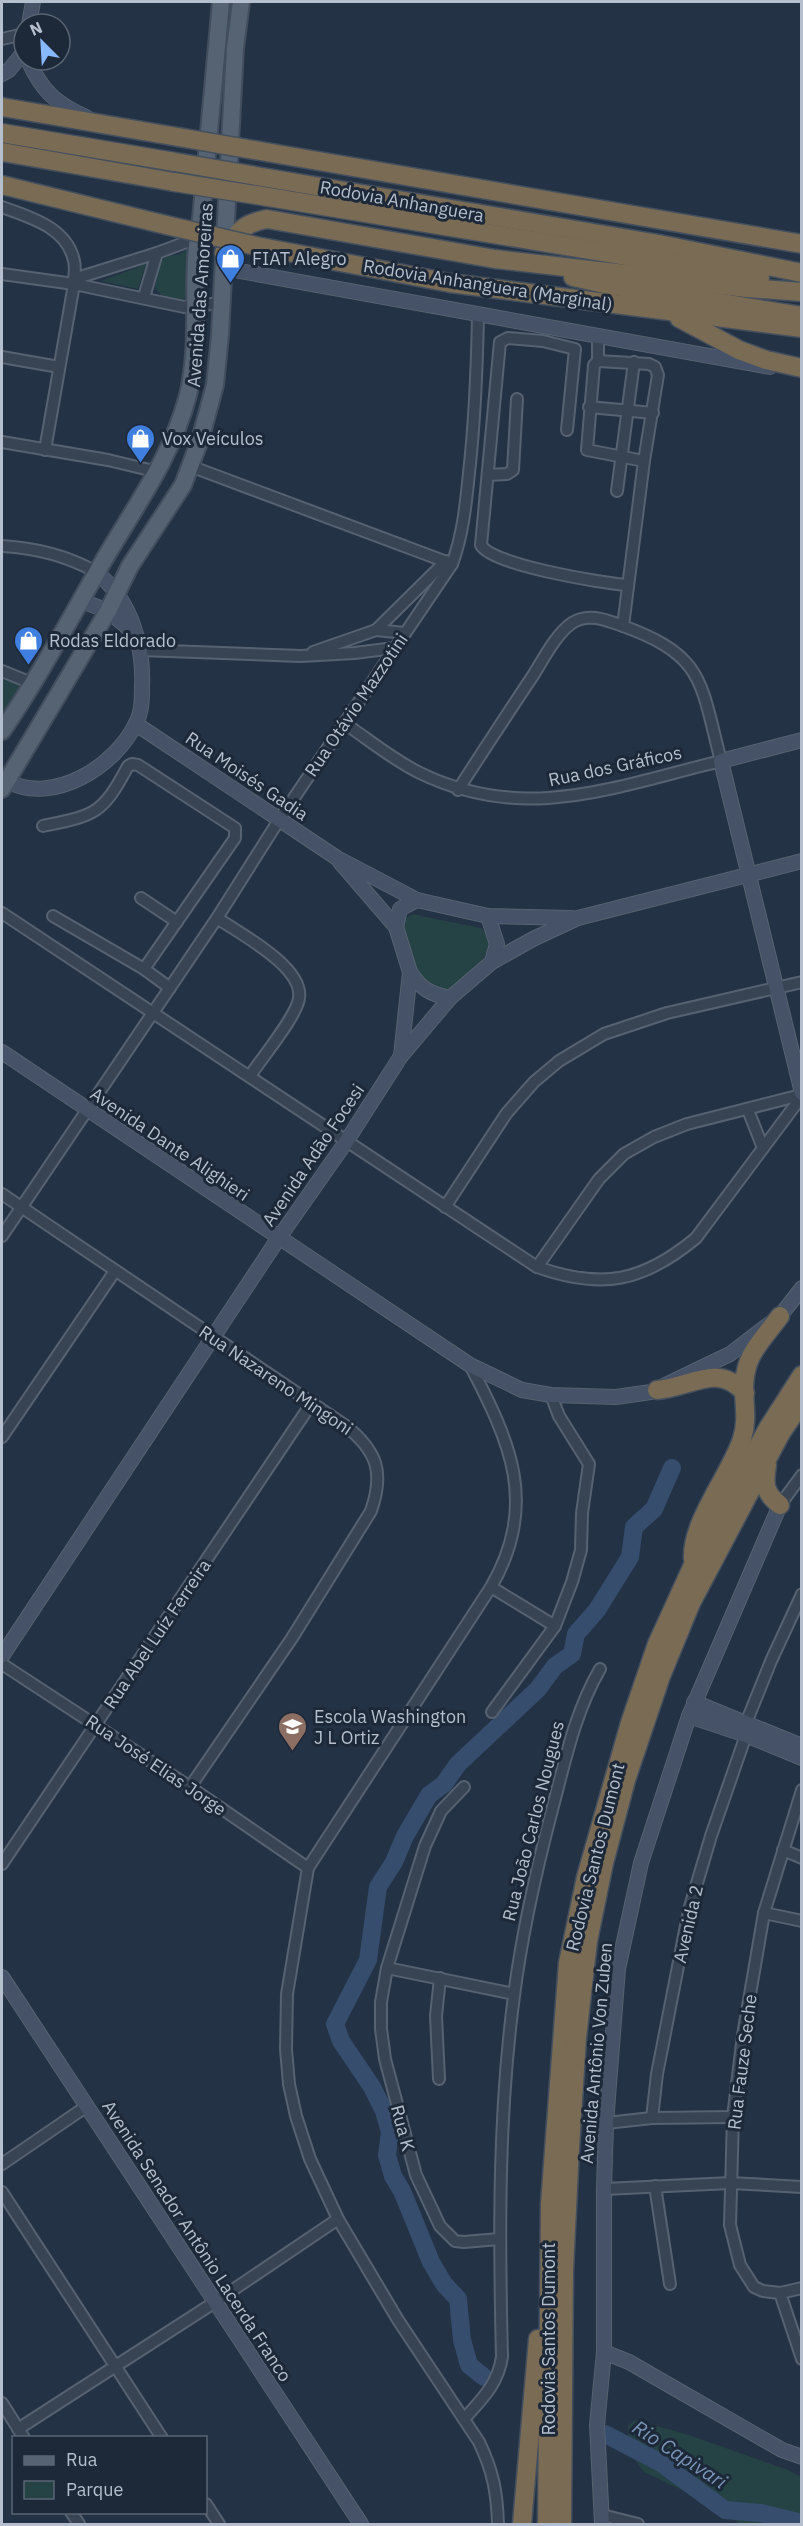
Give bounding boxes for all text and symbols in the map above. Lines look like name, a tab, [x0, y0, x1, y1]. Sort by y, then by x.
north arrow	[12, 12, 72, 72]
text: N	[27, 17, 45, 40]
street label: Rodovia Anhanguera	[318, 175, 486, 227]
street label: Avenida das Amoreiras	[182, 202, 218, 388]
shop icon: FIAT Alegro	[215, 242, 247, 284]
place label: FIAT Alegro	[252, 247, 347, 270]
street label: Rodovia Anhanguera (Marginal)	[362, 254, 614, 316]
shop icon: Vox Veículos	[125, 422, 157, 464]
place label: Vox Veículos	[162, 427, 263, 450]
shop icon: Rodas Eldorado	[12, 624, 44, 666]
place label: Rodas Eldorado	[49, 629, 176, 652]
street label: Rua Otávio Mazzotini	[299, 629, 413, 781]
street label: Rua Moisés Gadia	[181, 726, 313, 826]
street label: Rua dos Gráficos	[546, 741, 684, 791]
street label: Avenida Adão Focesi	[257, 1080, 369, 1230]
street label: Avenida Dante Alighieri	[86, 1082, 254, 1206]
street label: Rua Nazareno Mingoni	[195, 1320, 357, 1440]
street label: Rua Abel Luíz Ferreira	[98, 1554, 216, 1713]
place label: Escola Washington J L Ortiz	[314, 1705, 466, 1749]
street label: Rua José Elias Jorge	[81, 1709, 231, 1821]
school or university icon: Escola Washington J L Ortiz	[277, 1710, 309, 1752]
street label: Rua João Carlos Nougues	[497, 1719, 569, 1923]
street label: Rodovia Santos Dumont	[560, 1760, 630, 1954]
street label: Avenida 2	[668, 1883, 708, 1965]
street label: Avenida Antônio Von Zuben	[575, 1941, 617, 2165]
street label: Rua Fauze Seche	[722, 1993, 762, 2131]
street label: Avenida Senador Antônio Lacerda Franco	[97, 2096, 297, 2386]
street label: Rua K	[386, 2102, 420, 2154]
street label: Rodovia Santos Dumont	[537, 2242, 560, 2436]
water label: Rio Capivari	[628, 2413, 733, 2495]
legend	[12, 2436, 207, 2514]
text: Rua	[66, 2448, 98, 2471]
text: Parque	[66, 2478, 124, 2501]

